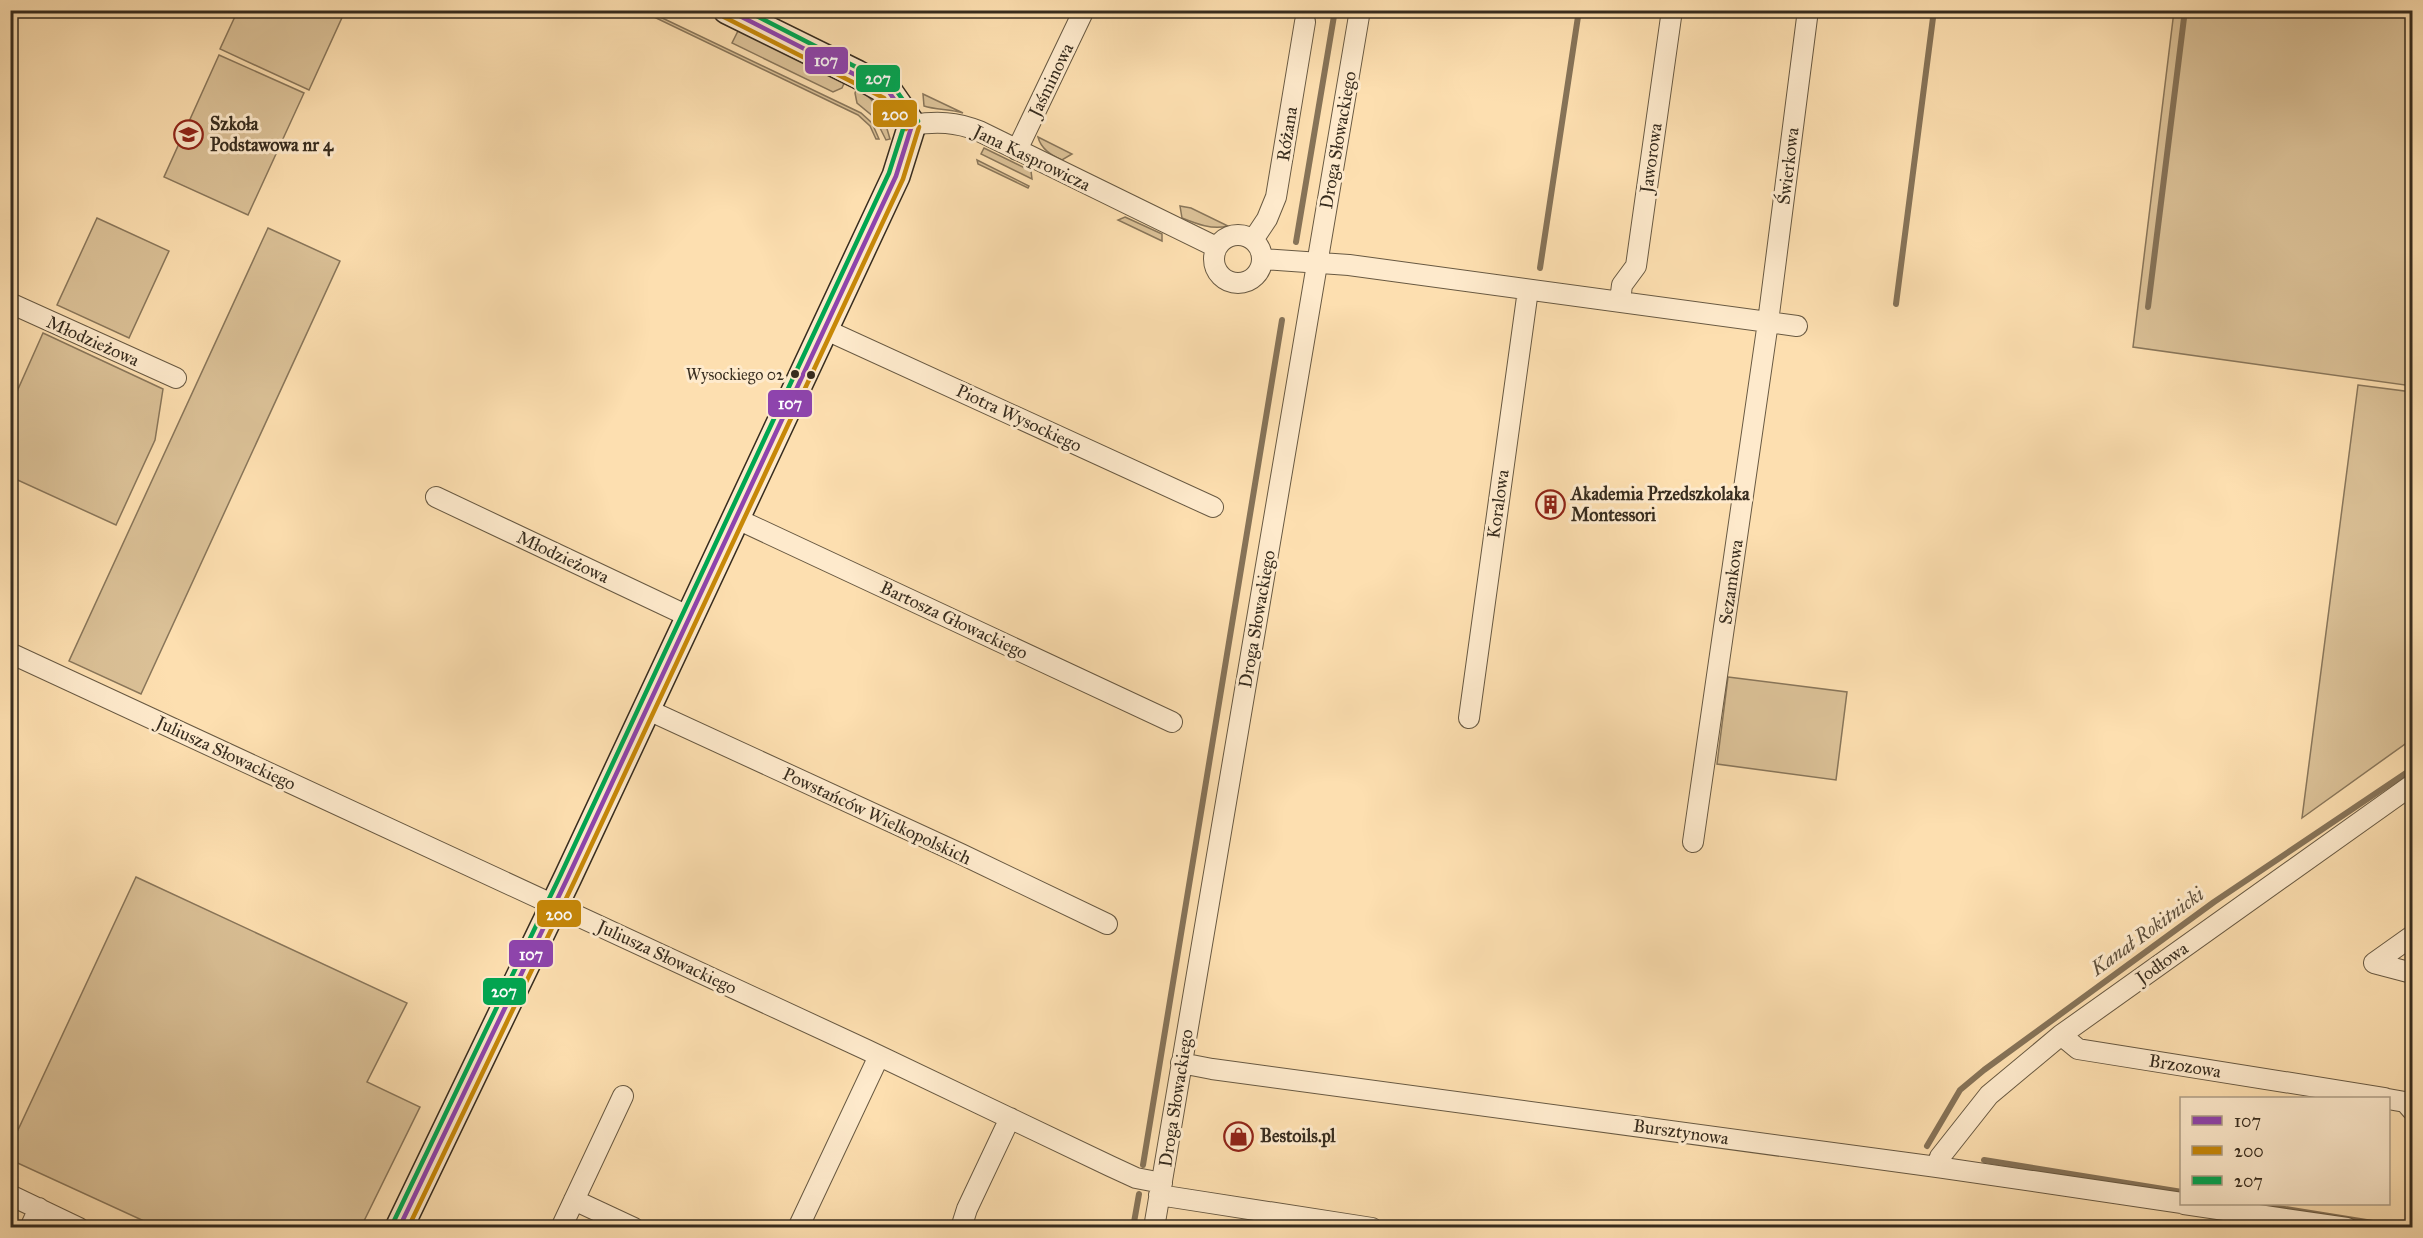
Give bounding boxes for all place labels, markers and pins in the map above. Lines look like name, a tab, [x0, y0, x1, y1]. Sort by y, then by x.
place label: Szkoła Podstawowa nr 4	[210, 113, 334, 157]
school or university icon: Szkoła Podstawowa nr 4	[173, 118, 205, 150]
place label: Wysockiego 02	[686, 365, 784, 385]
marker: Wysockiego 02	[789, 368, 801, 380]
unlabelled marker	[805, 369, 817, 381]
place label: Akademia Przedszkolaka Montessori	[1570, 483, 1750, 526]
building icon: Akademia Przedszkolaka Montessori	[1534, 488, 1566, 520]
shop icon: Bestoils.pl	[1223, 1120, 1255, 1152]
place label: Bestoils.pl	[1260, 1125, 1337, 1148]

